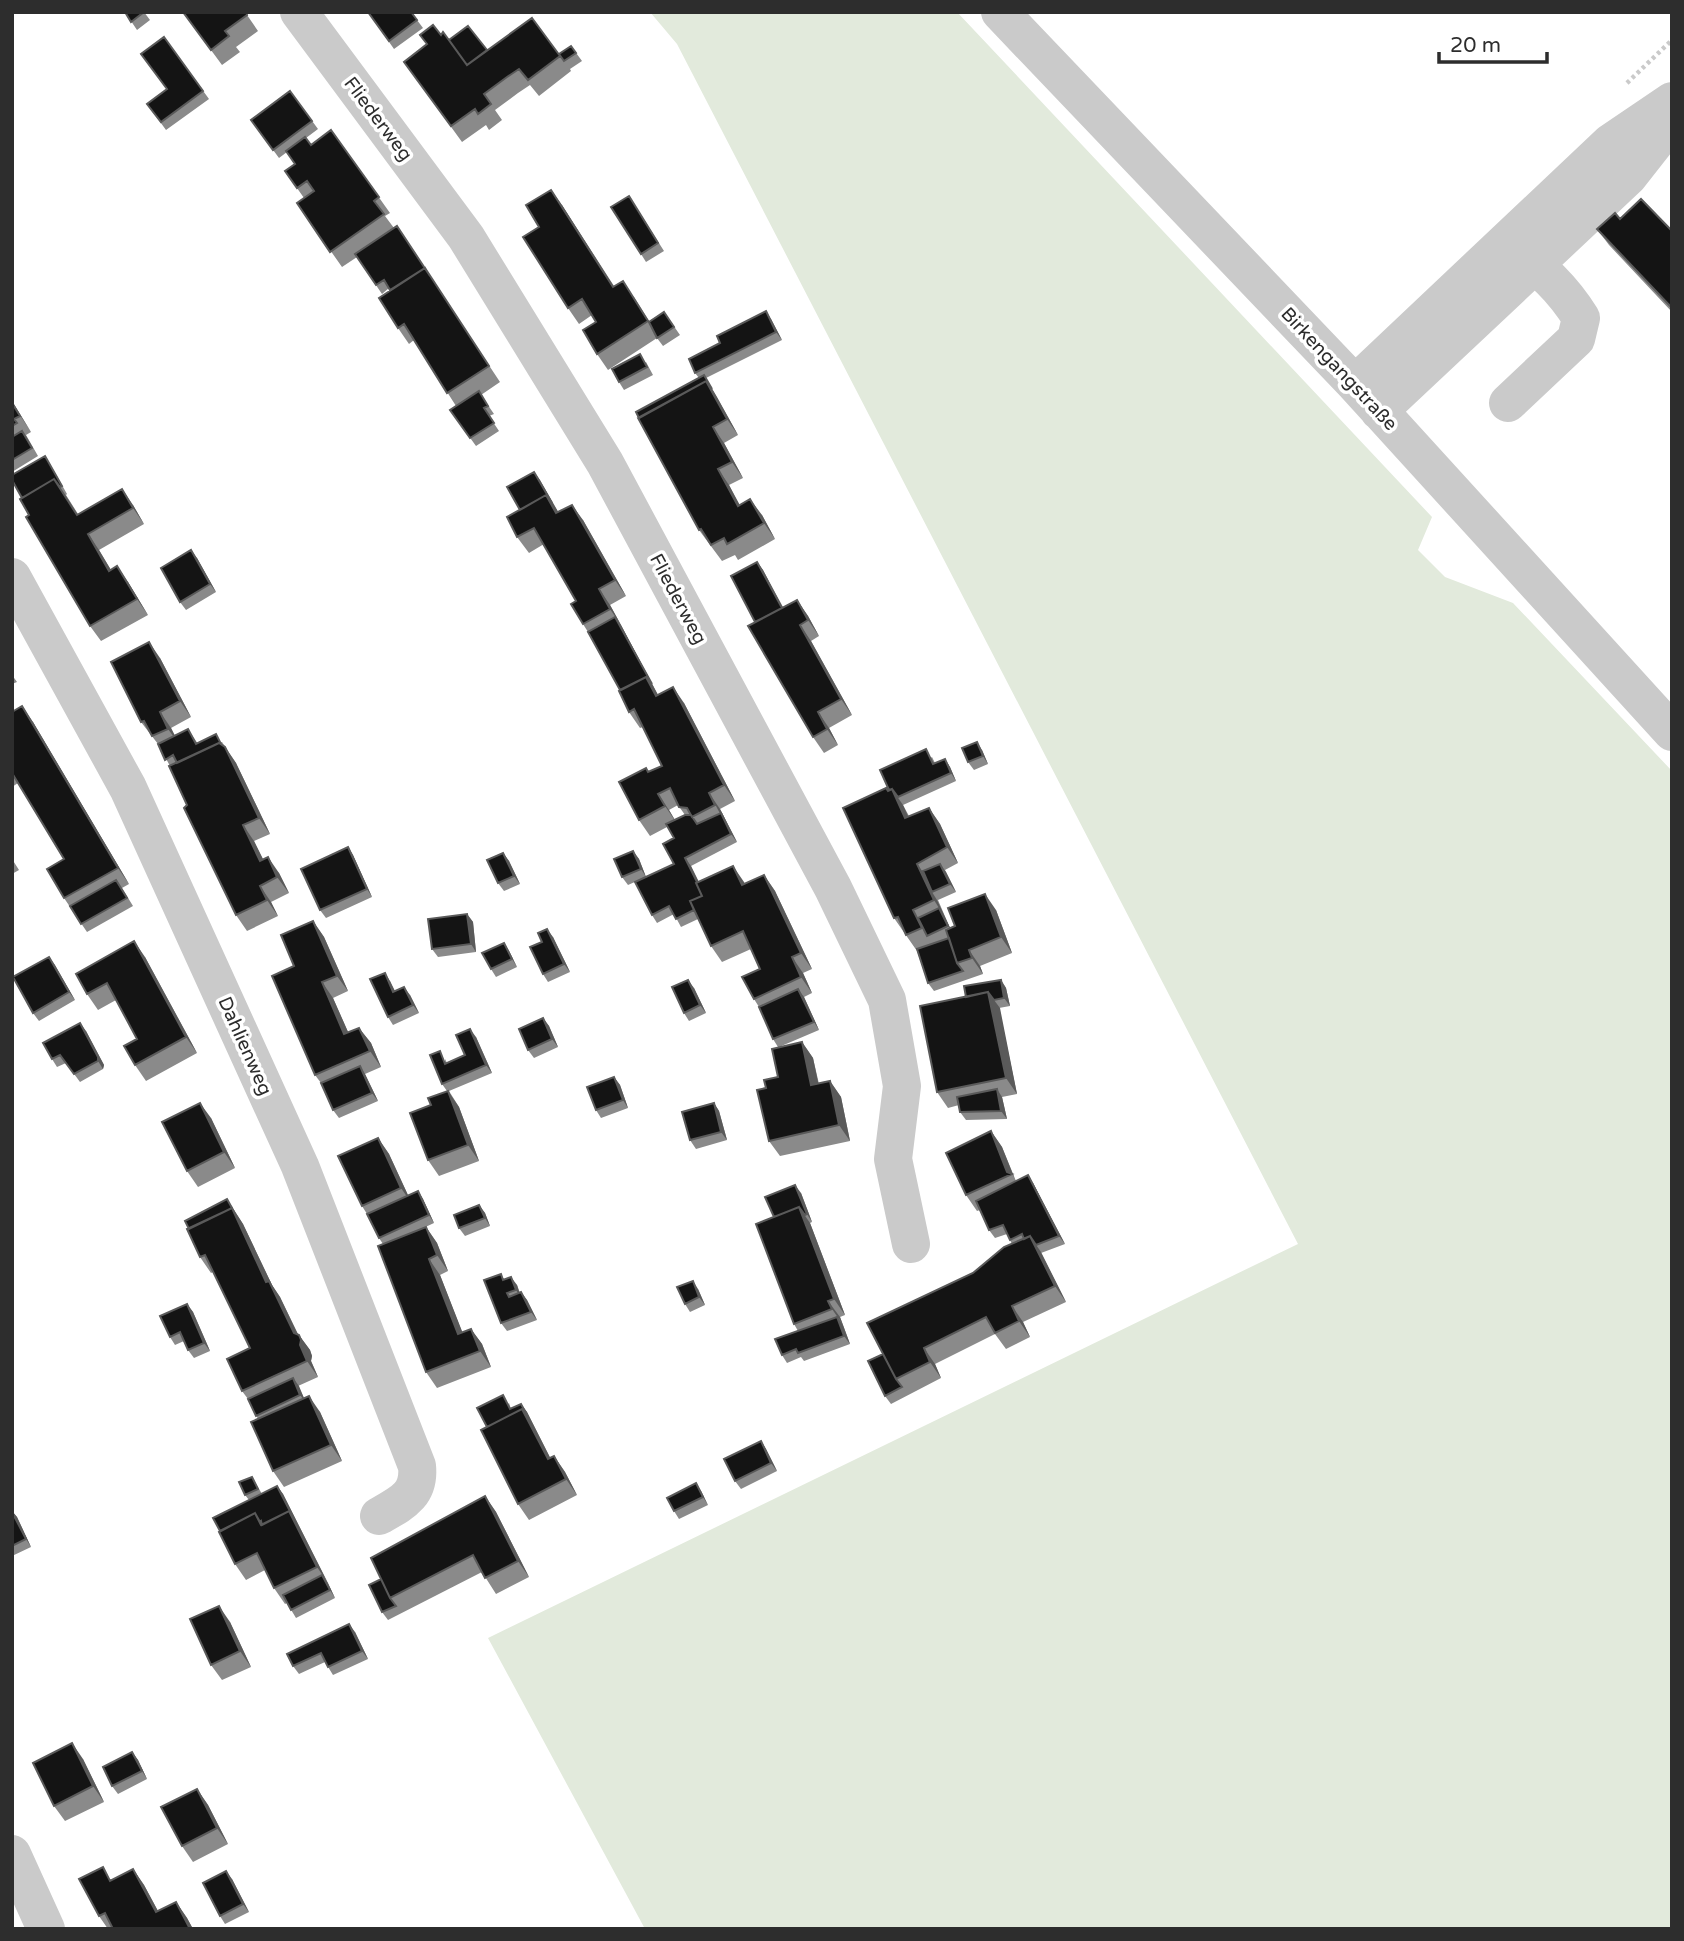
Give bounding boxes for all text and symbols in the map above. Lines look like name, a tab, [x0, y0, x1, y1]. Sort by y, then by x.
scale bar	[1439, 21, 1548, 65]
text: 20 m	[1450, 33, 1501, 58]
street label: Fliederweg	[339, 73, 417, 165]
street label: Birkengangstraße	[1276, 303, 1402, 435]
street label: Fliederweg	[645, 550, 711, 648]
street label: Dahlienweg	[213, 993, 277, 1099]

